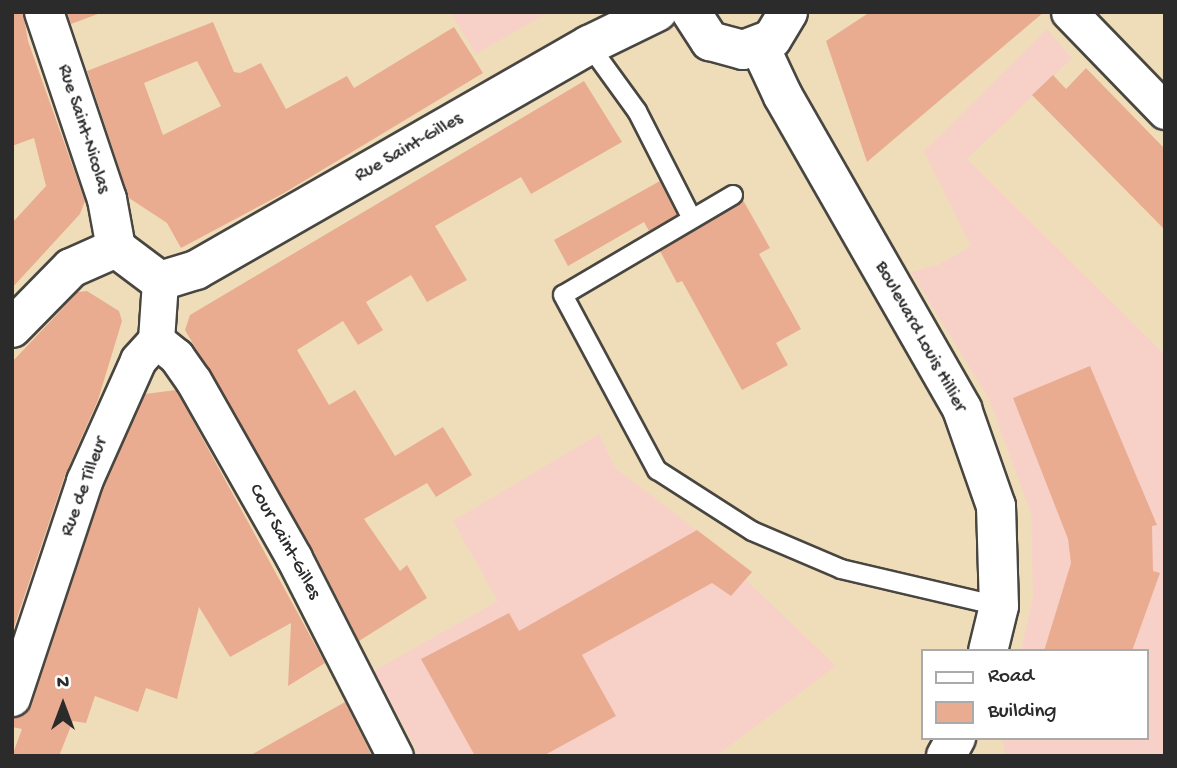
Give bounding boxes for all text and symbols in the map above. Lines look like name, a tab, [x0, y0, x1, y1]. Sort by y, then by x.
street label: Rue Saint-Nicolas	[51, 62, 115, 196]
street label: Rue Saint-Gilles	[351, 108, 467, 188]
street label: Boulevard Louis Hillier	[869, 258, 971, 416]
street label: Rue de Tilleur	[57, 434, 113, 540]
street label: Cour Saint-Gilles	[243, 481, 325, 603]
legend	[922, 649, 1149, 740]
text: Road	[988, 665, 1034, 690]
north arrow	[28, 670, 98, 740]
text: N	[57, 672, 69, 695]
text: Building	[988, 700, 1057, 725]

